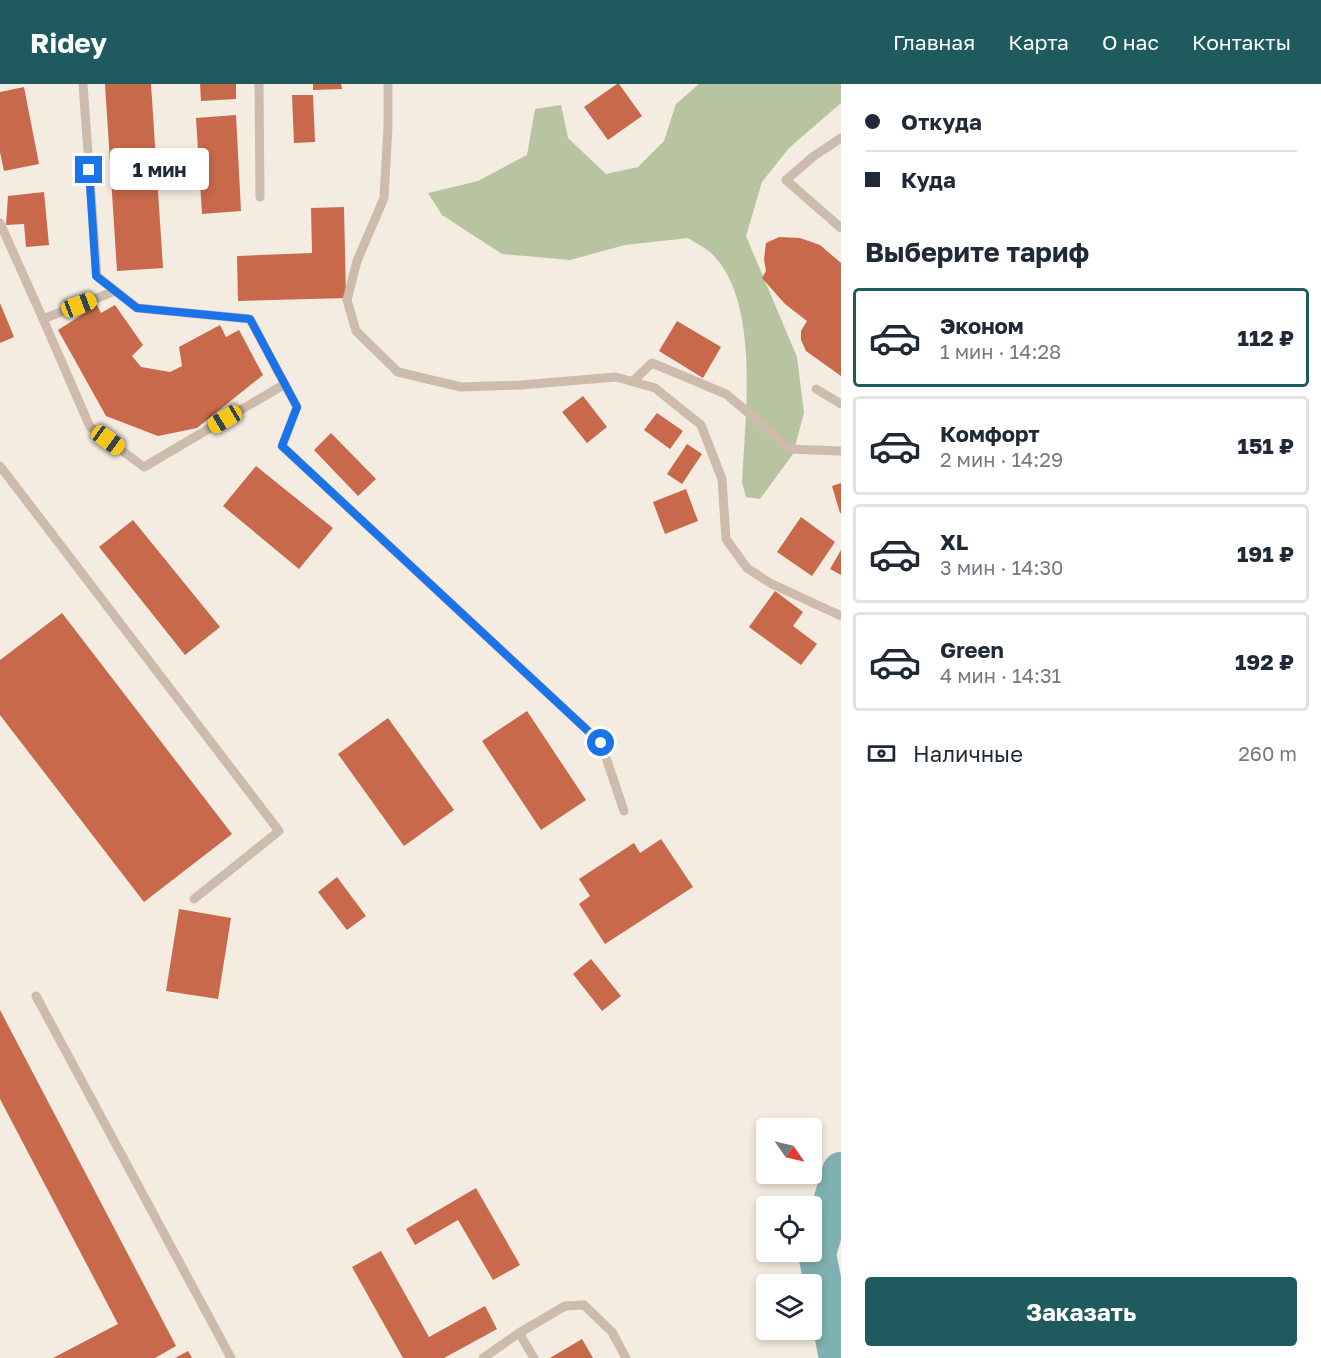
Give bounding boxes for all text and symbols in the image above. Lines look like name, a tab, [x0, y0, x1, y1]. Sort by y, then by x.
text: Ridey	[30, 26, 107, 59]
text: Главная	[893, 29, 975, 55]
text: Карта	[1008, 29, 1069, 55]
text: О нас	[1102, 29, 1159, 55]
text: Контакты	[1192, 29, 1291, 55]
text: Откуда	[901, 108, 982, 135]
callout: 1 мин	[110, 149, 209, 191]
route end	[75, 156, 102, 183]
text: 1 мин	[132, 157, 187, 181]
text: Куда	[901, 166, 956, 193]
text: Выберите тариф	[865, 236, 1089, 268]
car	[59, 290, 99, 320]
icon: car	[868, 311, 922, 365]
text: Эконом	[940, 312, 1024, 339]
text: 112 ₽	[1238, 324, 1294, 351]
text: 1 мин · 14:28	[940, 339, 1061, 363]
car	[205, 402, 245, 436]
icon: car	[868, 419, 922, 473]
text: Комфорт	[940, 420, 1040, 447]
car	[88, 422, 128, 458]
text: 151 ₽	[1238, 432, 1294, 459]
text: 2 мин · 14:29	[940, 447, 1063, 471]
icon: car	[868, 527, 922, 581]
text: XL	[940, 528, 968, 555]
text: 191 ₽	[1237, 540, 1294, 567]
text: 3 мин · 14:30	[940, 555, 1064, 579]
icon: car	[868, 635, 922, 689]
text: Green	[940, 636, 1004, 663]
text: 192 ₽	[1235, 648, 1294, 675]
text: 4 мин · 14:31	[940, 663, 1061, 687]
route start	[587, 729, 614, 756]
icon: cash	[865, 737, 898, 770]
text: Наличные	[913, 740, 1023, 767]
text: 260 m	[1238, 741, 1297, 765]
north arrow	[756, 1118, 822, 1184]
map controls	[756, 1118, 822, 1340]
button: locate	[756, 1196, 822, 1262]
button: layers	[756, 1274, 822, 1340]
button: Заказать	[865, 1277, 1297, 1346]

